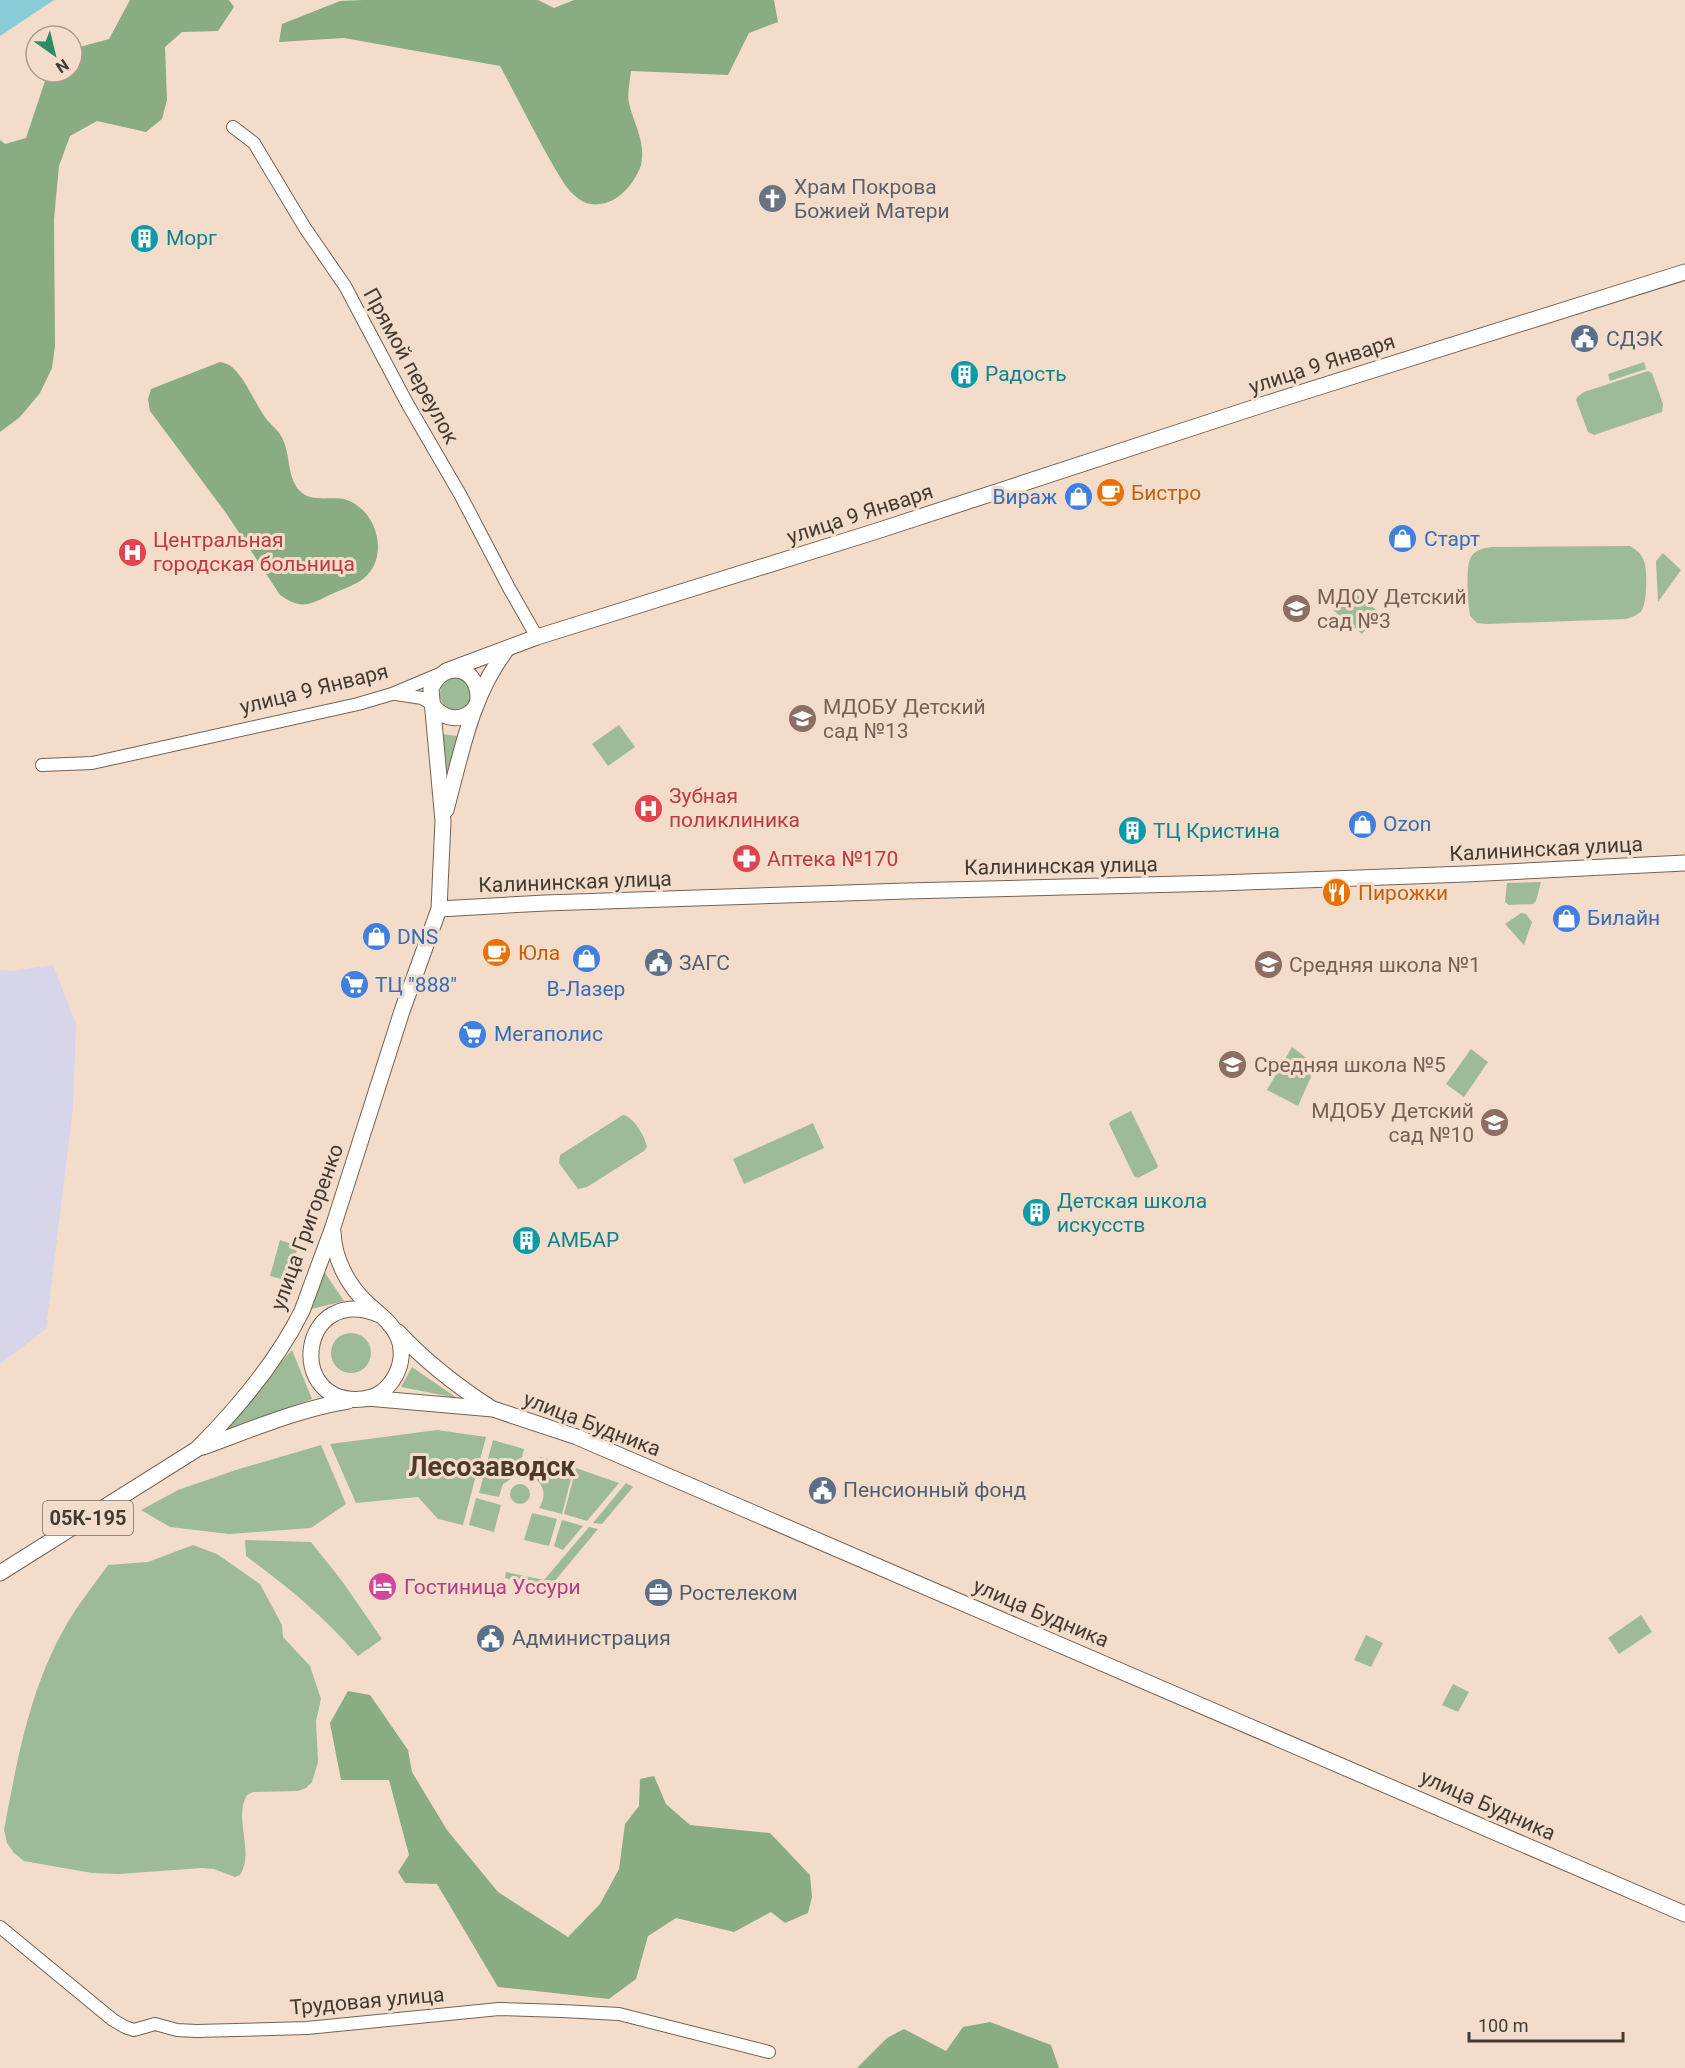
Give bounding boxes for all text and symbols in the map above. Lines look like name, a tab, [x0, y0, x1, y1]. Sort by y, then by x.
north arrow	[24, 24, 84, 84]
text: N	[52, 55, 72, 77]
place label: Храм Покрова Божией Матери	[794, 175, 950, 223]
church icon: Храм Покрова Божией Матери	[757, 183, 789, 215]
building icon: Морг	[129, 222, 161, 254]
place label: Морг	[166, 226, 217, 250]
street label: Прямой переулок	[358, 284, 464, 449]
public building icon: СДЭК	[1569, 323, 1601, 355]
place label: СДЭК	[1606, 327, 1664, 351]
street label: улица 9 Января	[1246, 329, 1398, 399]
building icon: Радость	[948, 358, 980, 390]
place label: Радость	[985, 362, 1067, 386]
cafe icon: Бистро	[1094, 477, 1126, 509]
street label: улица 9 Января	[784, 479, 936, 549]
shop icon: Вираж	[1062, 481, 1094, 513]
place label: Бистро	[1131, 481, 1201, 505]
place label: Вираж	[992, 485, 1057, 509]
shop icon: Старт	[1387, 523, 1419, 555]
place label: Старт	[1424, 527, 1480, 551]
place label: Центральная городская больница	[153, 528, 355, 576]
hospital icon: Центральная городская больница	[116, 536, 148, 568]
place label: МДОУ Детский сад №3	[1317, 585, 1467, 633]
school or university icon: МДОУ Детский сад №3	[1280, 593, 1312, 625]
street label: улица 9 Января	[237, 659, 391, 719]
place label: МДОБУ Детский сад №13	[823, 695, 986, 743]
school or university icon: МДОБУ Детский сад №13	[786, 703, 818, 735]
place label: Зубная поликлиника	[669, 784, 800, 832]
hospital icon: Зубная поликлиника	[632, 792, 664, 824]
shop icon: Ozon	[1346, 808, 1378, 840]
place label: Ozon	[1383, 812, 1431, 836]
building icon: ТЦ Кристина	[1116, 815, 1148, 847]
place label: ТЦ Кристина	[1153, 819, 1280, 843]
street label: Калининская улица	[1449, 832, 1643, 866]
pharmacy icon: Аптека №170	[730, 843, 762, 875]
place label: Аптека №170	[767, 847, 898, 871]
street label: Калининская улица	[964, 852, 1158, 880]
street label: Калининская улица	[478, 867, 672, 897]
restaurant icon: Пирожки	[1321, 877, 1353, 909]
place label: Пирожки	[1358, 881, 1448, 905]
shop icon: Билайн	[1550, 902, 1582, 934]
place label: Билайн	[1587, 906, 1660, 930]
shop icon: DNS	[360, 921, 392, 953]
place label: DNS	[397, 925, 438, 949]
cafe icon: Юла	[481, 937, 513, 969]
place label: Юла	[518, 941, 560, 965]
shop icon: В-Лазер	[570, 942, 602, 974]
public building icon: ЗАГС	[642, 947, 674, 979]
school or university icon: Средняя школа №1	[1252, 949, 1284, 981]
place label: ЗАГС	[679, 951, 730, 975]
place label: Средняя школа №1	[1289, 953, 1481, 977]
supermarket icon: ТЦ "888"	[338, 969, 370, 1001]
place label: ТЦ "888"	[375, 973, 457, 997]
place label: В-Лазер	[547, 977, 625, 1001]
supermarket icon: Мегаполис	[457, 1018, 489, 1050]
place label: Мегаполис	[494, 1022, 603, 1046]
school or university icon: Средняя школа №5	[1217, 1049, 1249, 1081]
place label: Средняя школа №5	[1254, 1053, 1446, 1077]
place label: МДОБУ Детский сад №10	[1311, 1099, 1474, 1147]
school or university icon: МДОБУ Детский сад №10	[1479, 1107, 1511, 1139]
street label: улица Григоренко	[266, 1141, 348, 1313]
place label: Детская школа искусств	[1057, 1189, 1207, 1237]
building icon: Детская школа искусств	[1020, 1197, 1052, 1229]
building icon: АМБАР	[510, 1224, 542, 1256]
place label: АМБАР	[547, 1228, 619, 1252]
street label: улица Будника	[520, 1387, 664, 1461]
district label: Лесозаводск	[408, 1451, 576, 1483]
public building icon: Пенсионный фонд	[806, 1474, 838, 1506]
place label: Пенсионный фонд	[843, 1478, 1026, 1502]
road number: 05К-195	[43, 1501, 133, 1535]
hotel icon: Гостиница Уссури	[367, 1571, 399, 1603]
street label: улица Будника	[970, 1574, 1112, 1652]
place label: Гостиница Уссури	[404, 1575, 581, 1599]
office icon: Ростелеком	[642, 1577, 674, 1609]
place label: Ростелеком	[679, 1581, 797, 1605]
public building icon: Администрация	[475, 1622, 507, 1654]
place label: Администрация	[512, 1626, 671, 1650]
street label: улица Будника	[1417, 1765, 1559, 1845]
street label: Трудовая улица	[289, 1982, 445, 2020]
scale bar	[1469, 2005, 1624, 2043]
text: 100 m	[1478, 2015, 1529, 2036]

